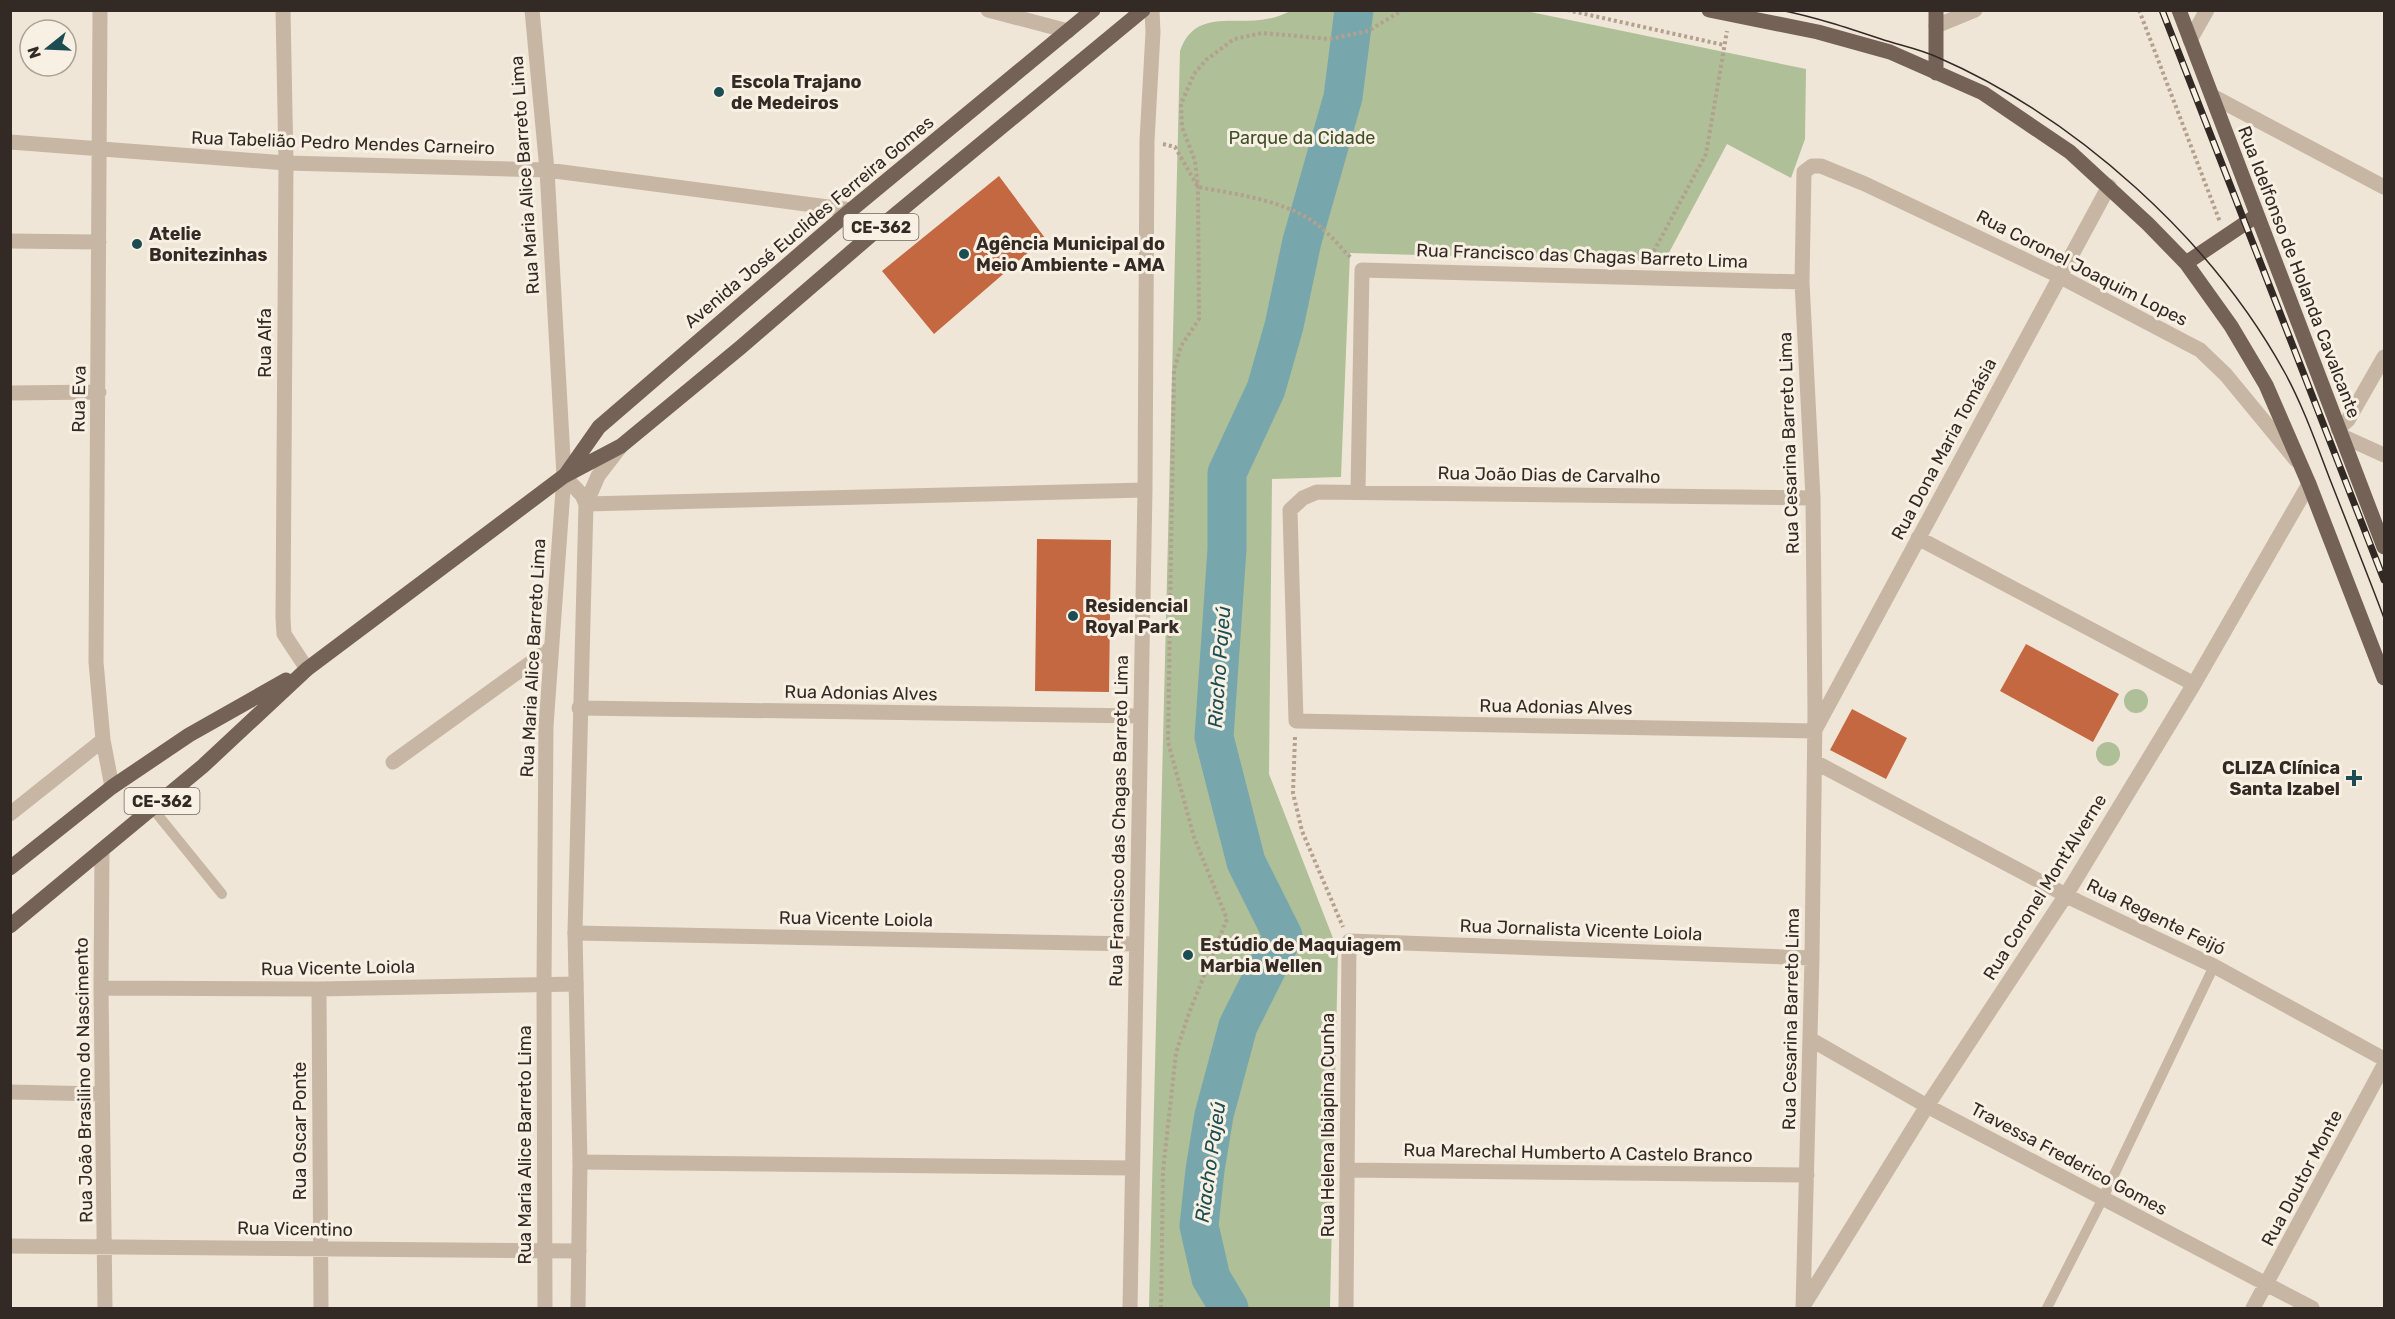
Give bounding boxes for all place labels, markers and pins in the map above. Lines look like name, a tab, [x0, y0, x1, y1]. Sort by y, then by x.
place label: Escola Trajano de Medeiros	[731, 71, 862, 114]
marker: Escola Trajano de Medeiros	[712, 85, 726, 99]
place label: Atelie Bonitezinhas	[149, 223, 267, 266]
place label: Agência Municipal do Meio Ambiente - AMA	[976, 233, 1165, 276]
marker: Atelie Bonitezinhas	[130, 237, 144, 251]
marker: Agência Municipal do Meio Ambiente - AMA	[957, 247, 971, 261]
place label: Residencial Royal Park	[1085, 595, 1188, 638]
marker: Residencial Royal Park	[1066, 609, 1080, 623]
place label: CLIZA Clínica Santa Izabel	[2222, 757, 2340, 800]
marker: CLIZA Clínica Santa Izabel	[2345, 769, 2363, 787]
place label: Estúdio de Maquiagem Marbia Wellen	[1200, 934, 1401, 977]
marker: Estúdio de Maquiagem Marbia Wellen	[1181, 948, 1195, 962]

